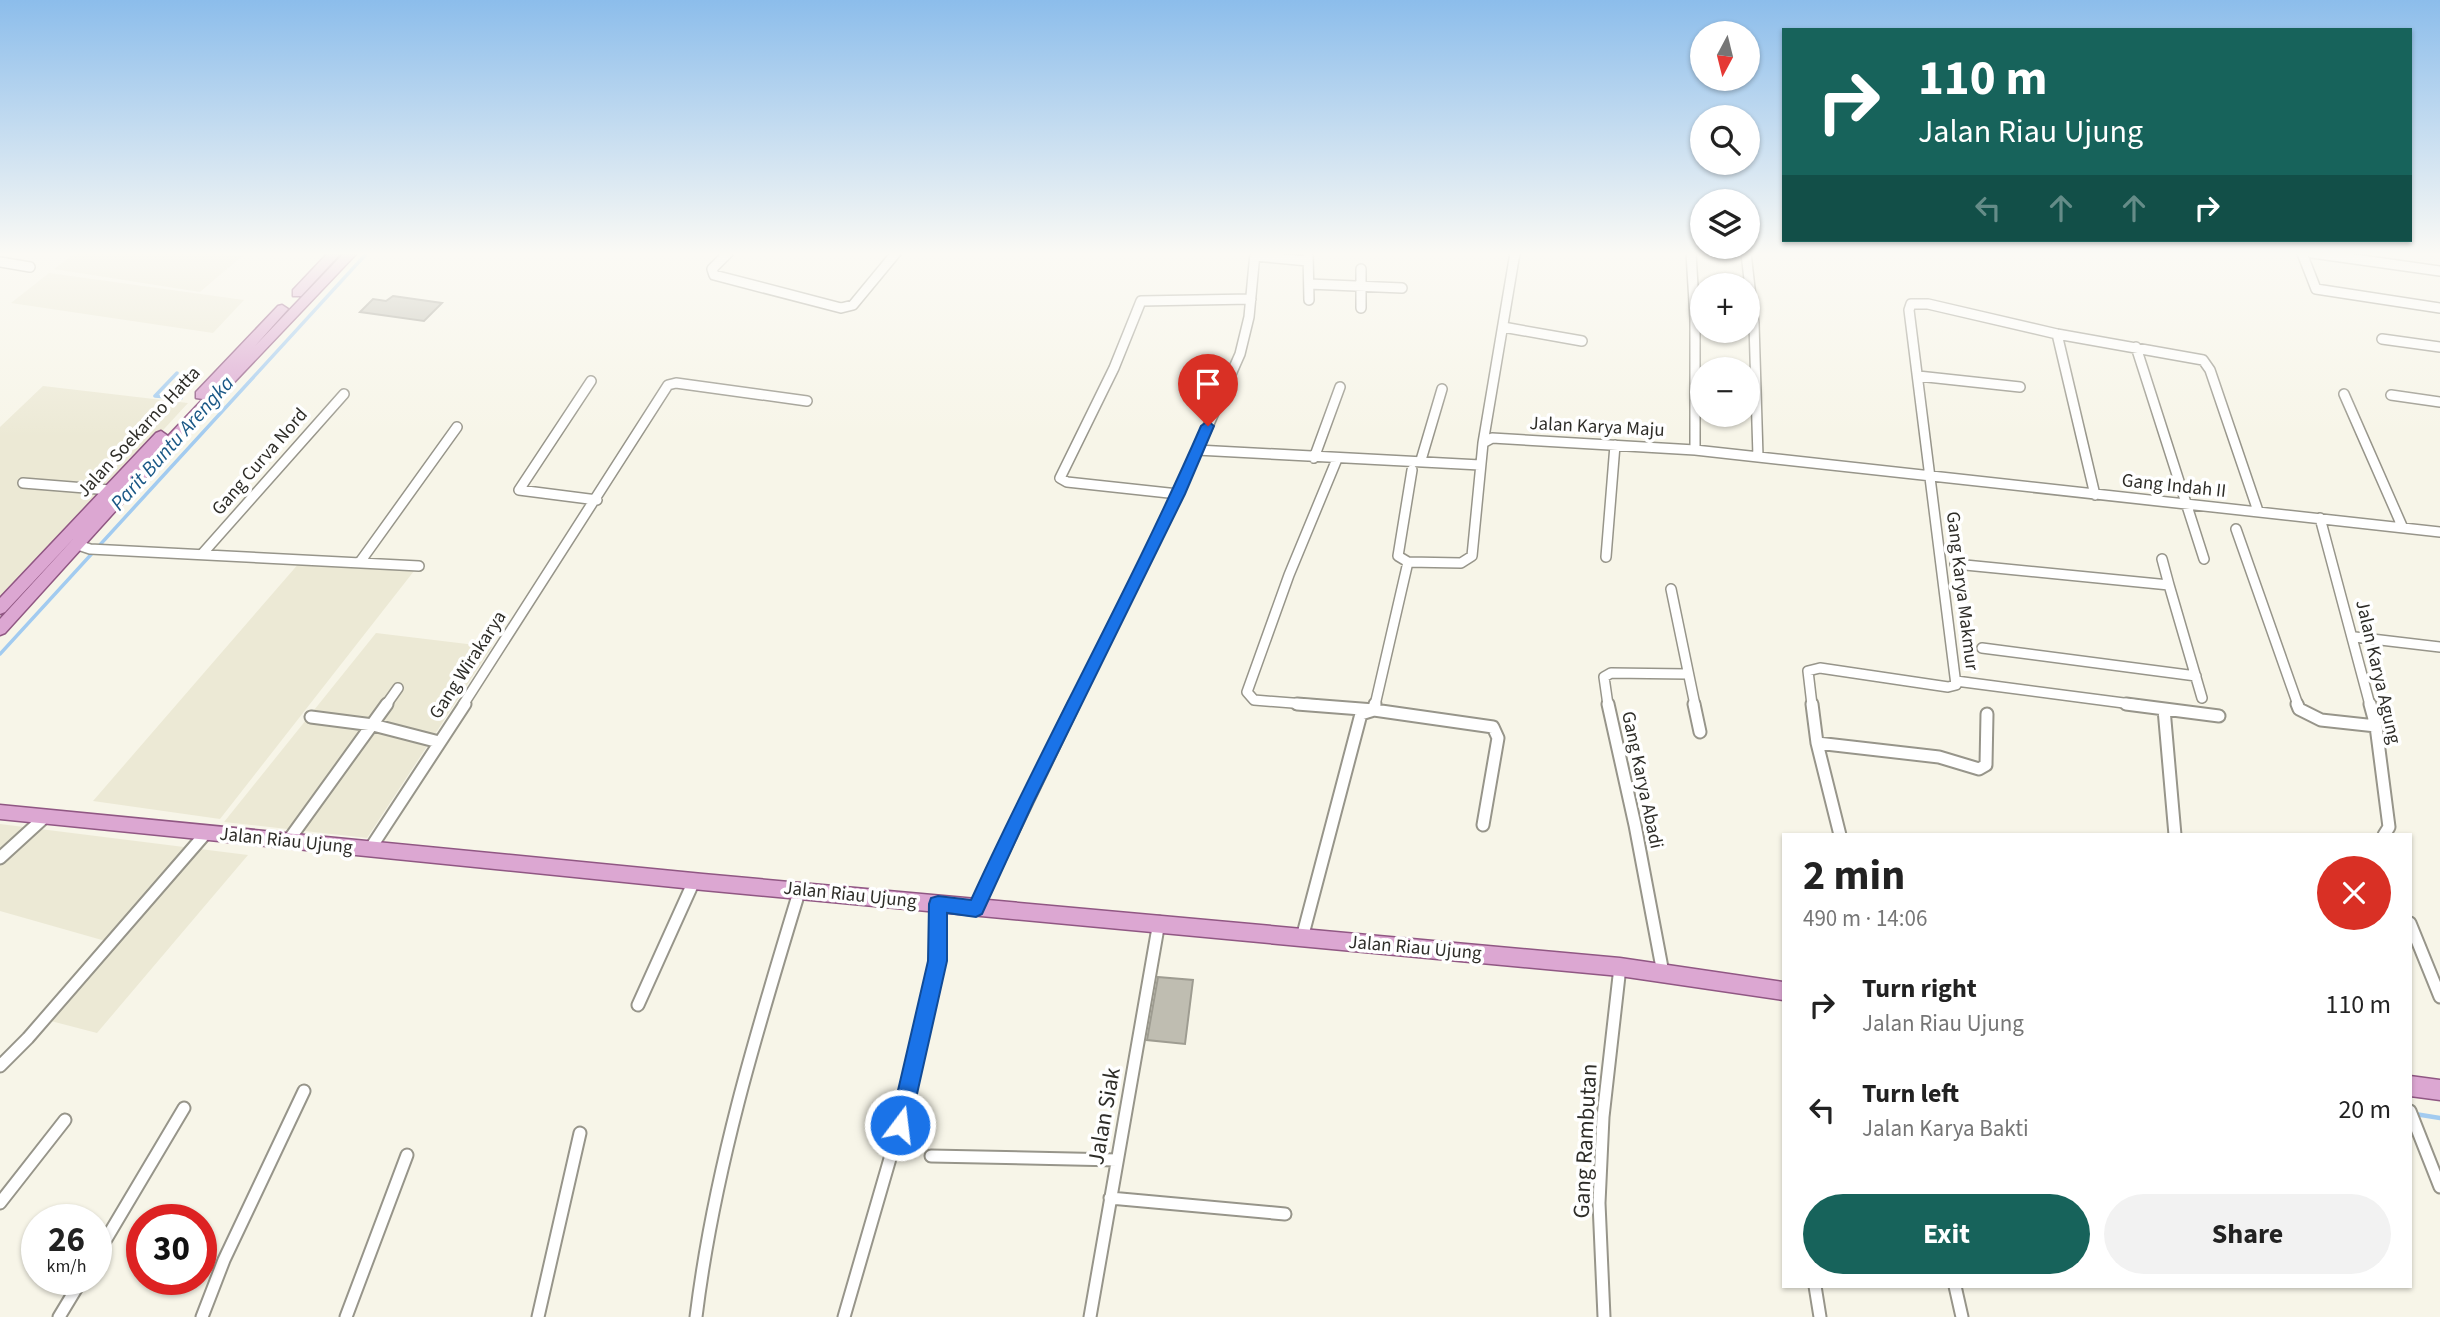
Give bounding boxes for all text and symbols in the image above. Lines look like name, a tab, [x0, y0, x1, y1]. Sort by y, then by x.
north arrow	[1690, 21, 1760, 91]
map controls	[1690, 21, 1760, 427]
text: 110 m	[1918, 44, 2047, 114]
icon: right	[1803, 56, 1894, 147]
button: search	[1690, 105, 1760, 175]
text: Jalan Riau Ujung	[1918, 109, 2143, 155]
button: layers	[1690, 189, 1760, 259]
icon: left	[1969, 189, 2007, 227]
icon: ahead	[2042, 189, 2080, 227]
icon: ahead	[2115, 189, 2153, 227]
icon: right	[2188, 189, 2226, 227]
button: +	[1690, 273, 1760, 343]
pin	[1178, 354, 1238, 426]
button: −	[1690, 357, 1760, 427]
street label: Jalan Soekarno Hatta	[71, 360, 207, 504]
icon: arrive	[1189, 365, 1227, 403]
water label: Parit Buntu Arengka	[103, 369, 241, 517]
street label: Gang Curva Nord	[206, 402, 314, 522]
street label: Jalan Karya Maju	[1529, 410, 1665, 444]
street label: Gang Indah II	[2121, 467, 2227, 505]
street label: Gang Karya Makmur	[1939, 510, 1985, 672]
street label: Jalan Karya Agung	[2348, 597, 2408, 747]
street label: Gang Wirakarya	[423, 606, 513, 724]
street label: Gang Karya Abadi	[1614, 709, 1670, 851]
street label: Jalan Riau Ujung	[218, 821, 354, 861]
text: 2 min	[1803, 846, 1905, 906]
button: close	[2317, 856, 2391, 930]
street label: Jalan Riau Ujung	[782, 875, 918, 915]
text: 490 m · 14:06	[1803, 902, 1927, 935]
street label: Jalan Riau Ujung	[1347, 929, 1483, 967]
text: Turn right	[1862, 970, 1977, 1007]
icon: right	[1803, 986, 1841, 1024]
text: 110 m	[2325, 986, 2391, 1023]
text: Jalan Riau Ujung	[1862, 1007, 2024, 1040]
street label: Gang Rambutan	[1564, 1063, 1606, 1219]
street label: Jalan Siak	[1079, 1064, 1129, 1167]
text: Turn left	[1862, 1075, 1959, 1112]
position arrow	[863, 1088, 937, 1162]
icon: left	[1803, 1091, 1841, 1129]
text: 20 m	[2338, 1091, 2391, 1128]
text: Jalan Karya Bakti	[1862, 1112, 2029, 1145]
button: Exit	[1803, 1194, 2090, 1274]
button: Share	[2104, 1194, 2391, 1274]
speed limit sign: 30	[126, 1204, 217, 1295]
text: 26	[48, 1215, 85, 1265]
text: km/h	[47, 1254, 86, 1279]

